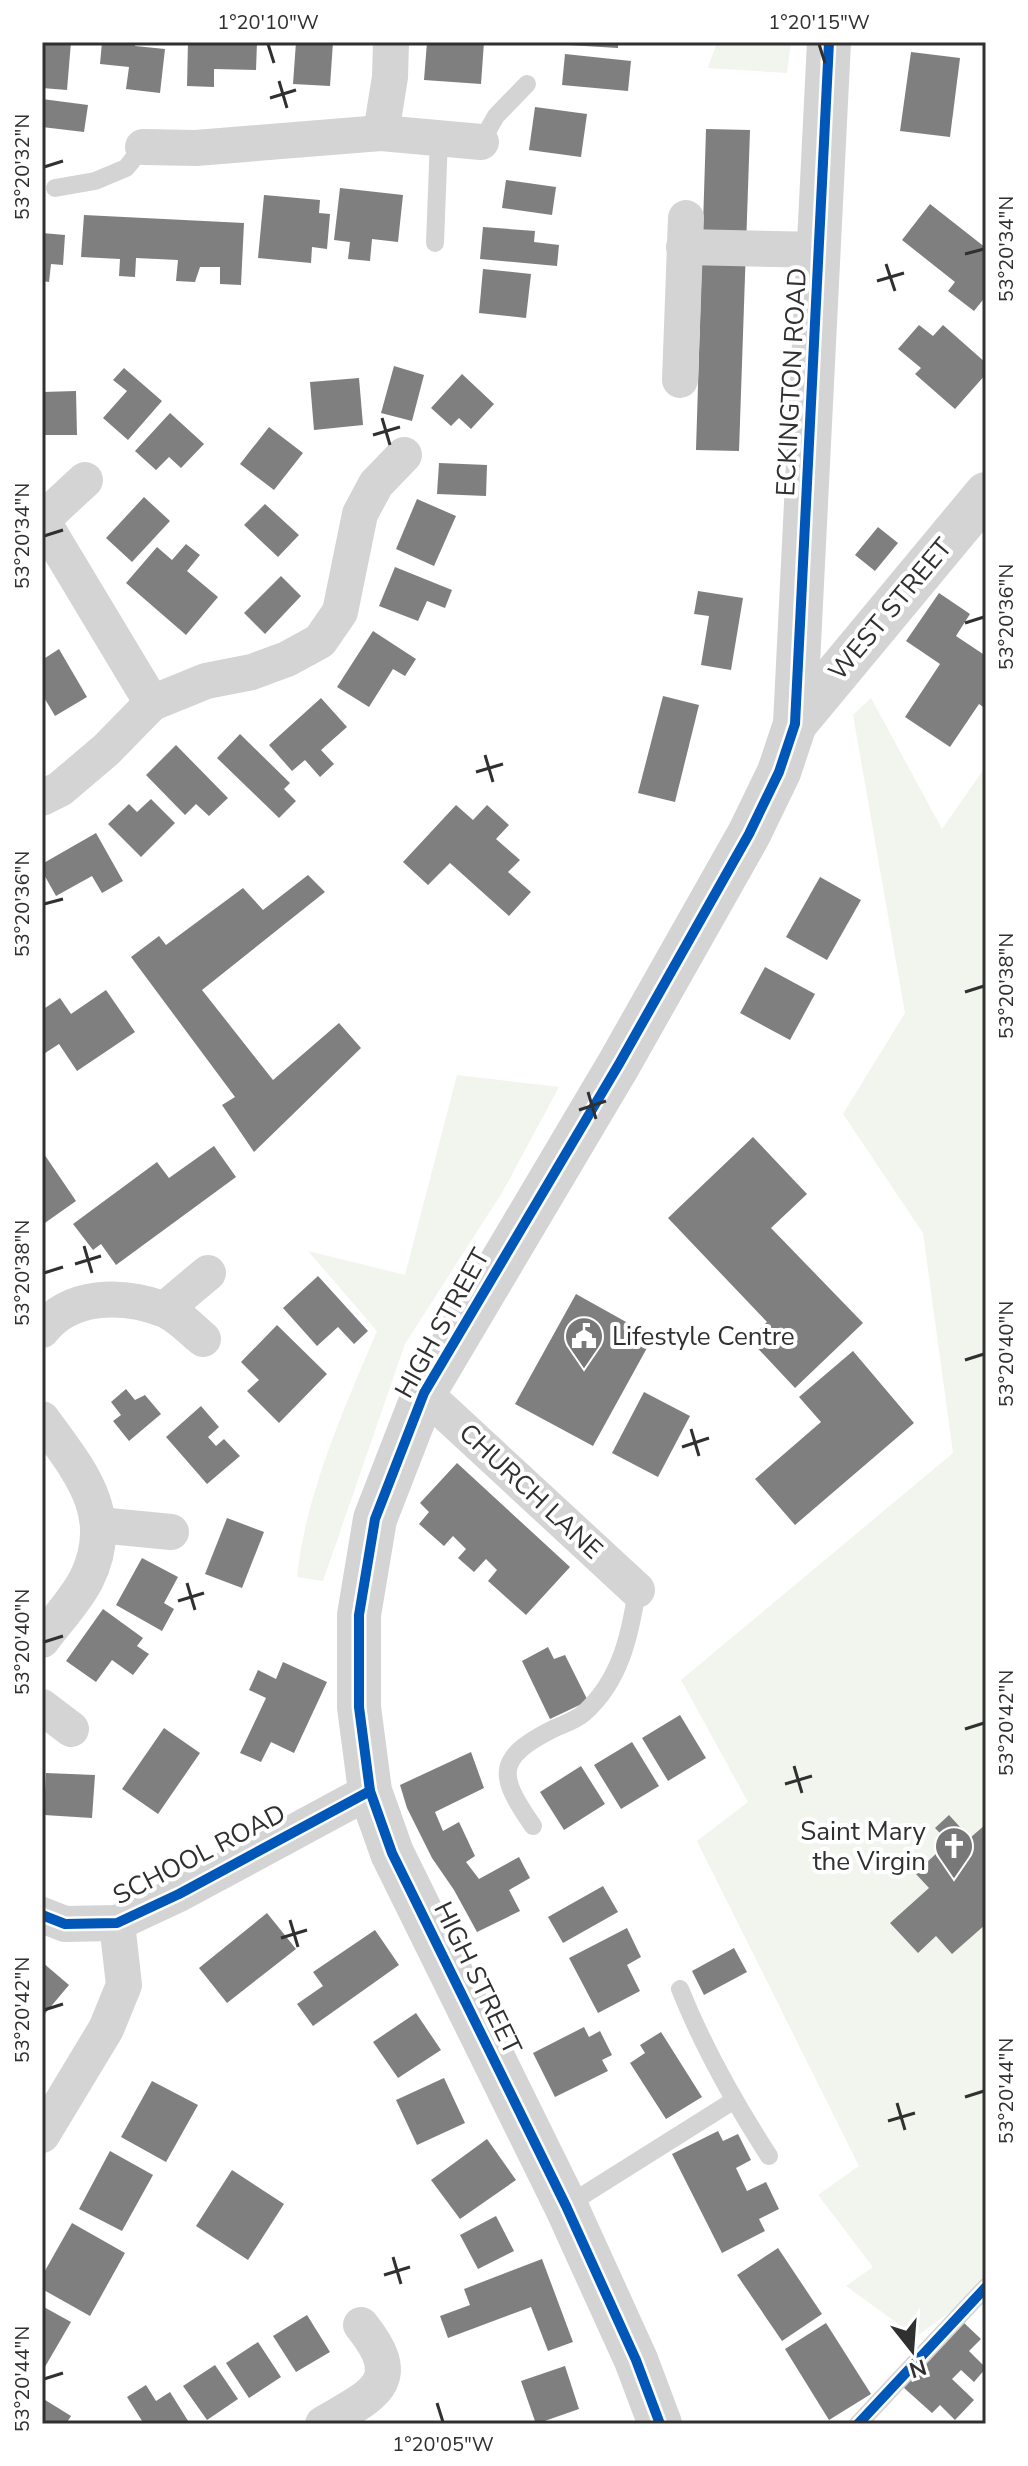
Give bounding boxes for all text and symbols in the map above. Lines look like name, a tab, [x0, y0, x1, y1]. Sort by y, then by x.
text: 1°20'10"W	[217, 9, 319, 36]
text: 1°20'15"W	[768, 9, 870, 36]
text: 53°20'32"N	[9, 114, 36, 220]
text: 53°20'34"N	[993, 196, 1020, 302]
street label: ECKINGTON ROAD	[768, 267, 815, 497]
text: 53°20'34"N	[9, 483, 36, 589]
street label: WEST STREET	[820, 531, 960, 688]
text: 53°20'36"N	[993, 564, 1020, 670]
text: 53°20'36"N	[9, 851, 36, 957]
text: 53°20'38"N	[993, 933, 1020, 1039]
text: 53°20'38"N	[9, 1220, 36, 1326]
street label: HIGH STREET	[387, 1242, 498, 1404]
text: 53°20'40"N	[993, 1301, 1020, 1407]
public building icon: Lifestyle Centre	[563, 1315, 605, 1370]
place label: Lifestyle Centre	[612, 1319, 795, 1354]
street label: CHURCH LANE	[451, 1416, 610, 1567]
text: 53°20'40"N	[9, 1589, 36, 1695]
text: 53°20'42"N	[993, 1670, 1020, 1776]
street label: SCHOOL ROAD	[107, 1796, 291, 1913]
place label: Saint Mary the Virgin	[800, 1814, 927, 1879]
church icon: Saint Mary the Virgin	[933, 1825, 975, 1880]
street label: HIGH STREET	[425, 1896, 530, 2061]
text: 53°20'42"N	[9, 1957, 36, 2063]
text: 53°20'44"N	[993, 2038, 1020, 2144]
north arrow	[872, 2310, 952, 2390]
text: 53°20'44"N	[9, 2326, 36, 2432]
text: N	[905, 2351, 930, 2385]
text: 1°20'05"W	[392, 2431, 494, 2458]

